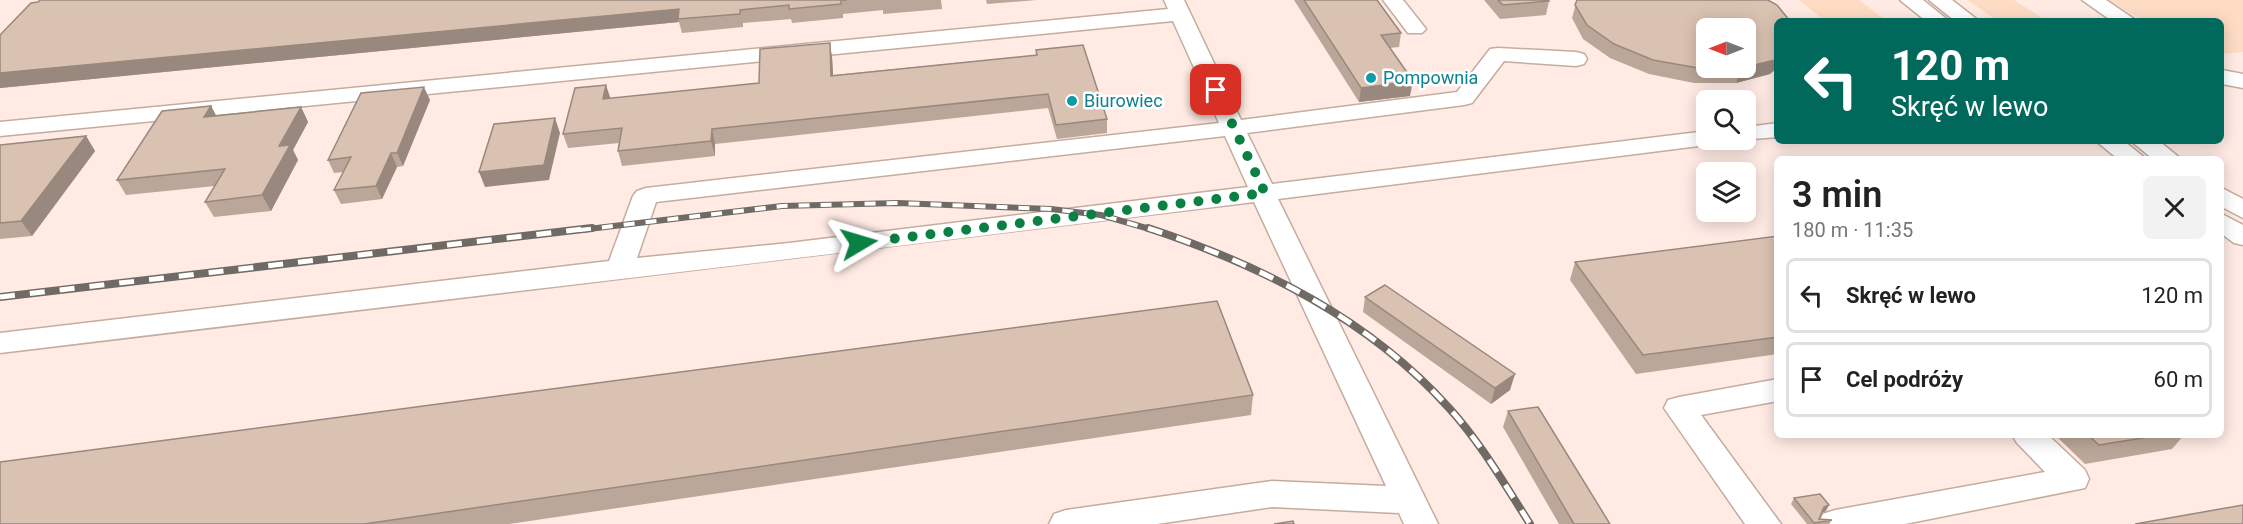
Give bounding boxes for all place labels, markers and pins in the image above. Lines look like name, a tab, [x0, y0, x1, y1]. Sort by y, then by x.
pin	[1190, 64, 1241, 115]
place label: Pompownia	[1383, 67, 1478, 88]
marker: Pompownia	[1364, 71, 1378, 85]
place label: Biurowiec	[1084, 90, 1163, 111]
marker: Biurowiec	[1065, 94, 1079, 108]

